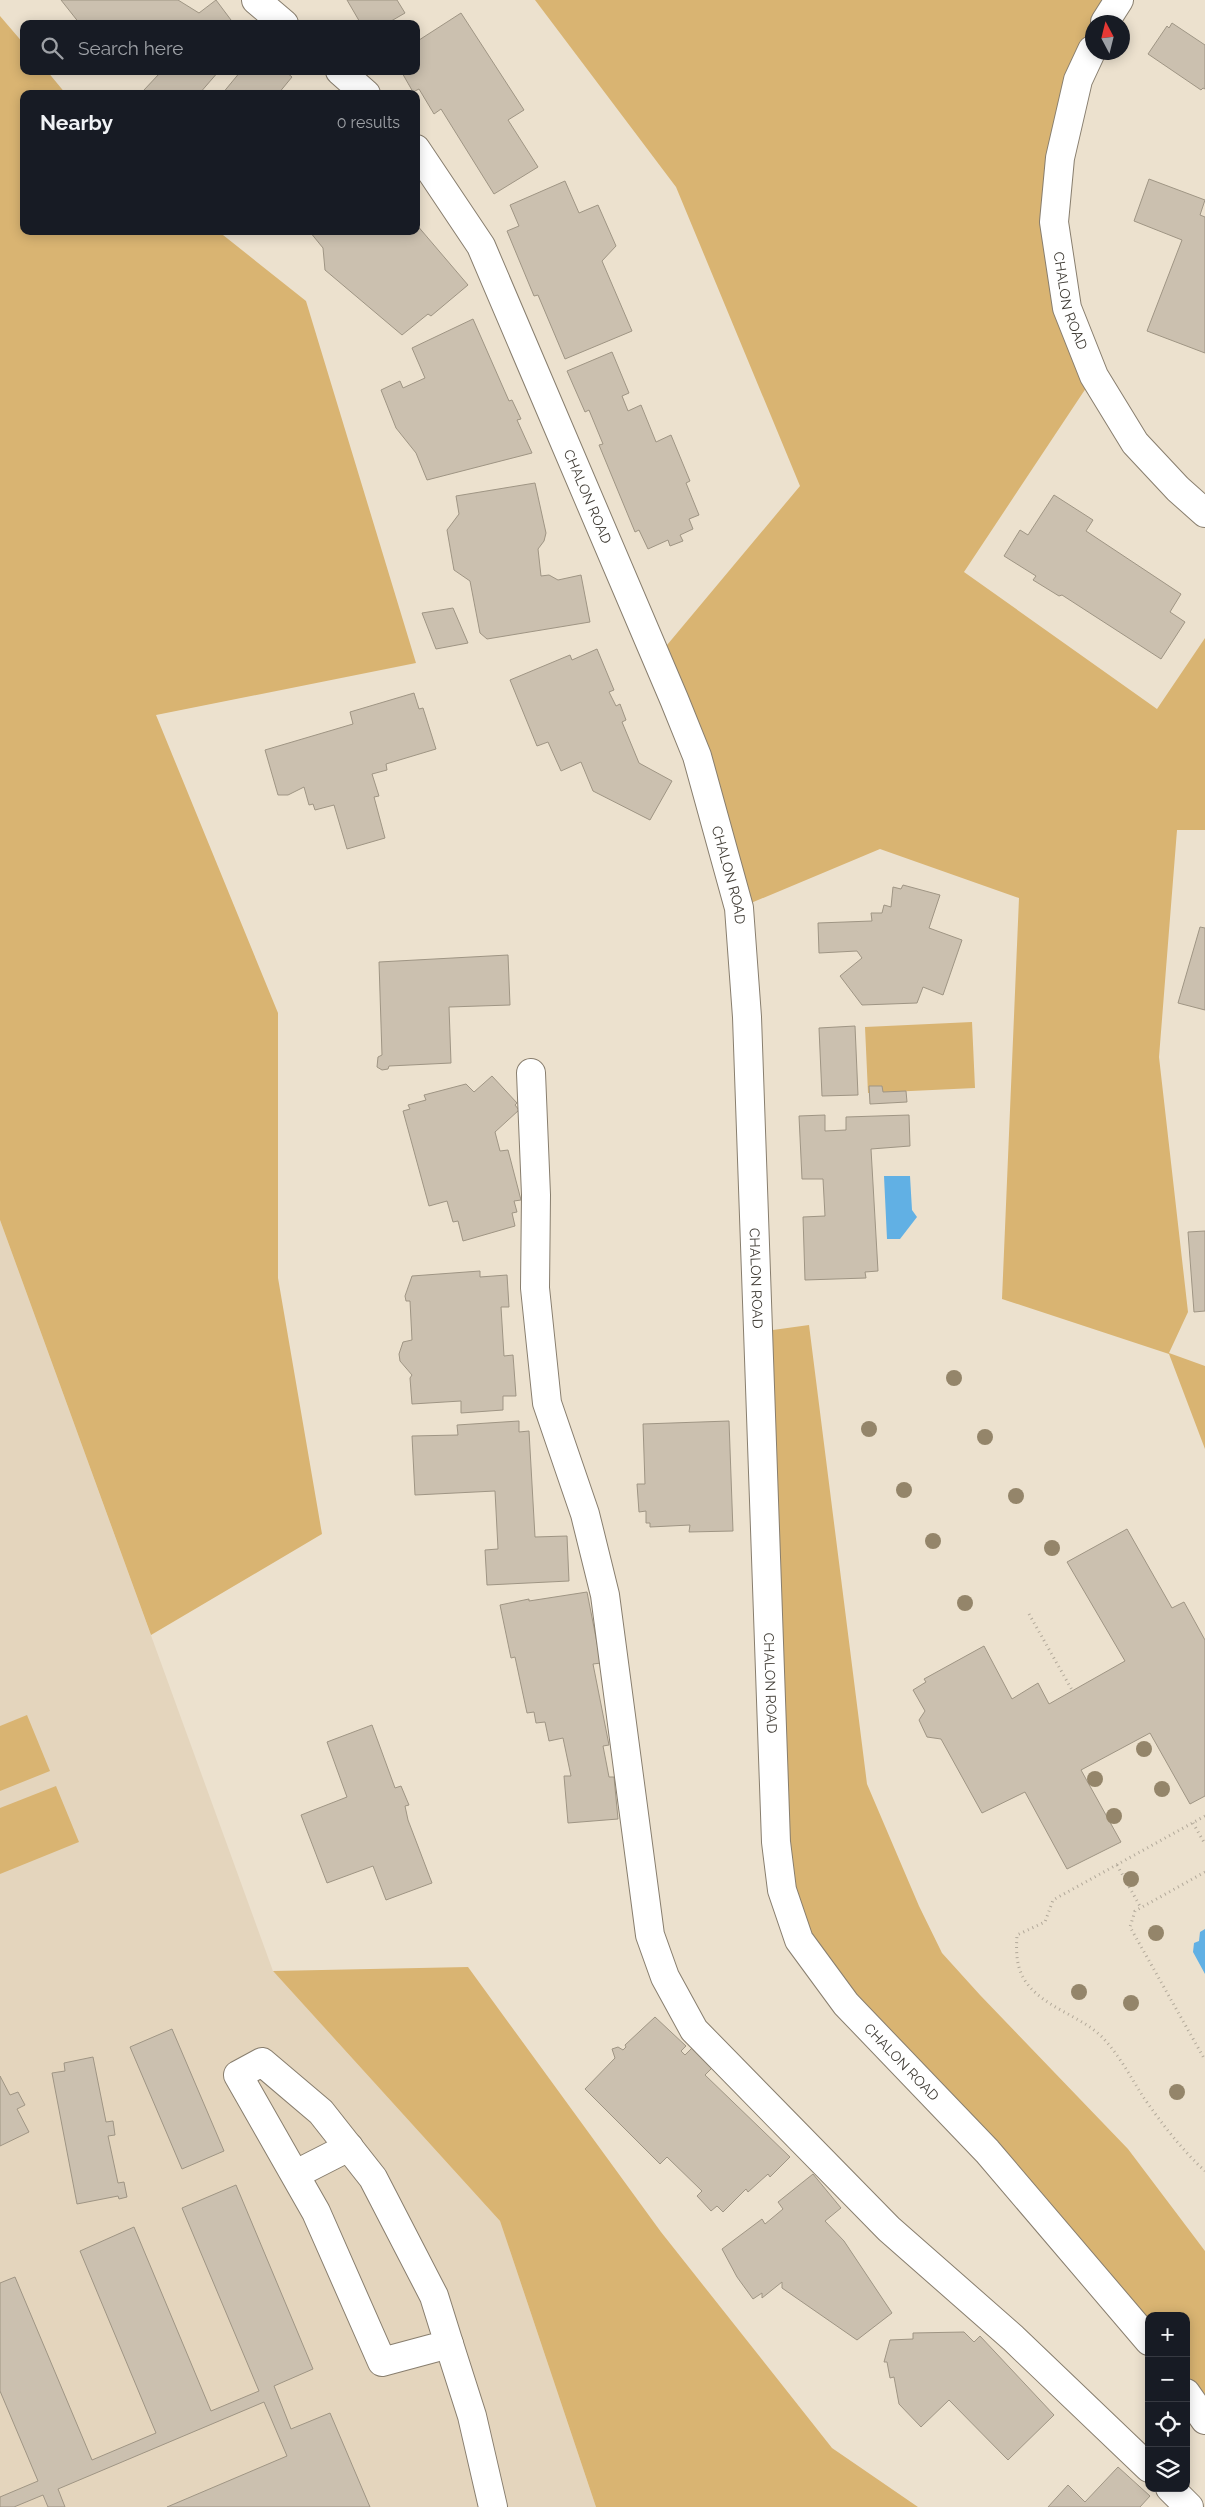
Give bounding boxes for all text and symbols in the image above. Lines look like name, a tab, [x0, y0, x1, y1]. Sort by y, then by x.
north arrow	[1085, 15, 1130, 60]
search box	[20, 20, 420, 75]
icon: search	[38, 34, 66, 62]
text: Search here	[78, 37, 184, 59]
text: Nearby	[40, 110, 113, 135]
text: 0 results	[337, 113, 400, 132]
street label: CHALON ROAD	[1051, 251, 1091, 352]
street label: CHALON ROAD	[561, 447, 615, 546]
street label: CHALON ROAD	[709, 824, 748, 925]
street label: CHALON ROAD	[746, 1228, 766, 1329]
street label: CHALON ROAD	[761, 1632, 780, 1734]
street label: CHALON ROAD	[861, 2020, 942, 2104]
map controls	[1145, 2312, 1190, 2492]
button: +	[1145, 2312, 1190, 2357]
button: −	[1145, 2357, 1190, 2402]
button: locate	[1145, 2402, 1190, 2447]
button: layers	[1145, 2447, 1190, 2492]

